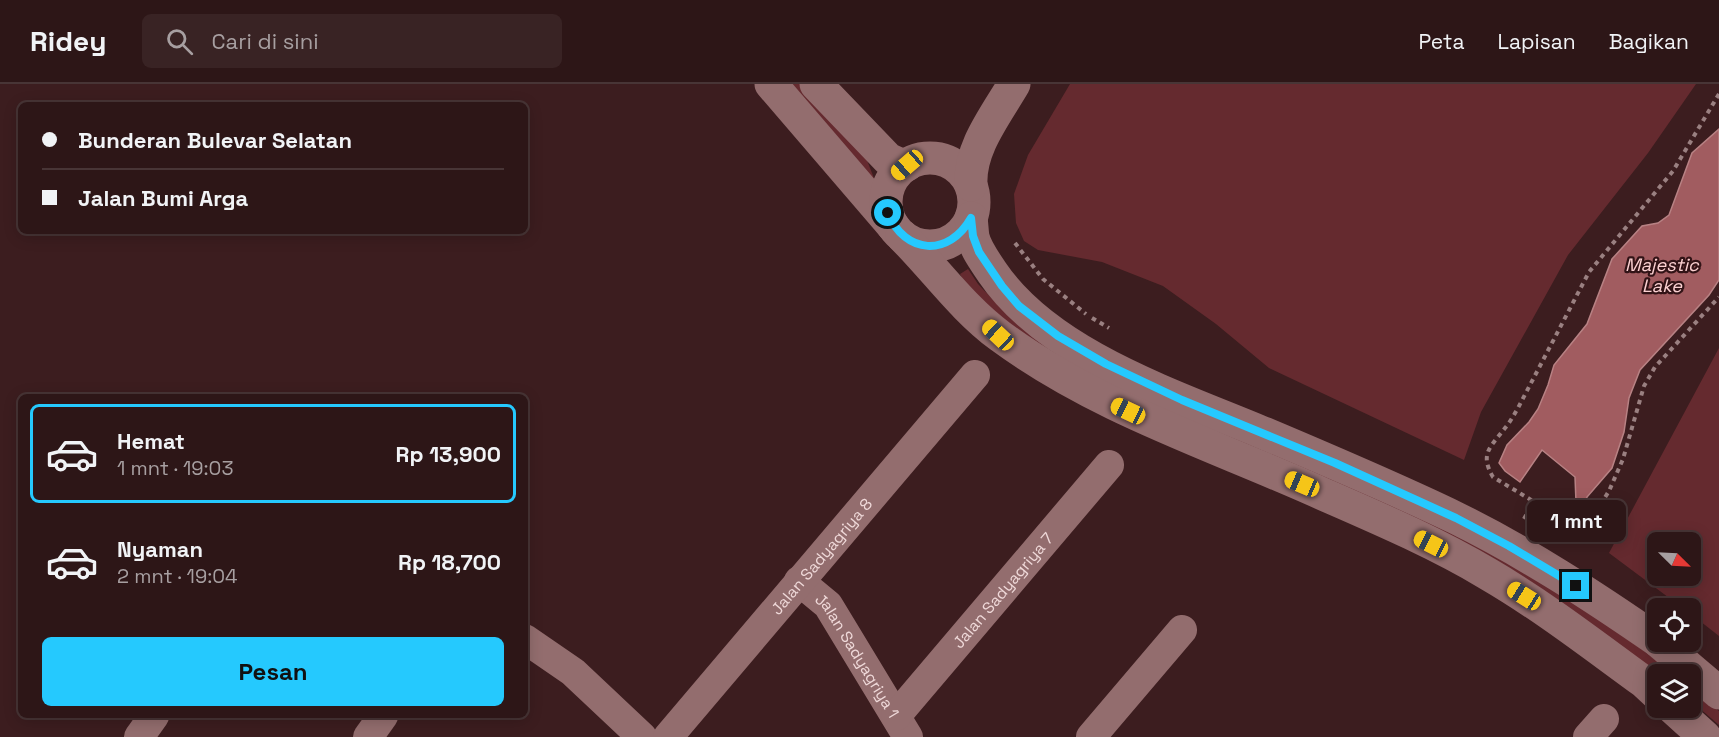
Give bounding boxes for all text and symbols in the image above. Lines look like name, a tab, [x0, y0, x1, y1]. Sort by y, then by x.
search box	[142, 14, 562, 68]
text: Ridey	[30, 23, 106, 59]
icon: search	[163, 25, 196, 58]
text: Cari di sini	[211, 27, 319, 55]
text: Peta	[1419, 28, 1465, 55]
text: Lapisan	[1498, 28, 1576, 55]
text: Bagikan	[1609, 28, 1689, 55]
text: Bunderan Bulevar Selatan	[78, 126, 352, 154]
car	[888, 146, 926, 184]
text: Jalan Bumi Arga	[78, 184, 248, 212]
route start	[874, 199, 901, 226]
water label: Majestic Lake	[1625, 253, 1700, 297]
car	[979, 316, 1017, 354]
car	[1108, 395, 1148, 427]
icon: car	[45, 427, 99, 481]
text: Hemat	[117, 427, 185, 455]
text: Rp 13,900	[396, 440, 501, 468]
text: 1 mnt · 19:03	[117, 455, 233, 481]
car	[1282, 469, 1322, 499]
street label: Jalan Sadyagriya 8	[766, 494, 877, 619]
callout: 1 mnt	[1526, 499, 1626, 541]
text: 1 mnt	[1550, 508, 1603, 534]
street label: Jalan Sadyagriya 7	[948, 528, 1058, 653]
car	[1411, 528, 1451, 560]
north arrow	[1647, 532, 1701, 586]
map controls	[1647, 532, 1701, 718]
icon: car	[45, 535, 99, 589]
text: Nyaman	[117, 535, 203, 563]
text: Rp 18,700	[398, 548, 501, 576]
text: 2 mnt · 19:04	[117, 563, 238, 589]
route end	[1562, 572, 1589, 599]
car	[1504, 579, 1544, 613]
street label: Jalan Sadyagriya 1	[811, 588, 904, 722]
button: locate	[1647, 598, 1701, 652]
button: Pesan	[42, 637, 504, 706]
button: layers	[1647, 664, 1701, 718]

